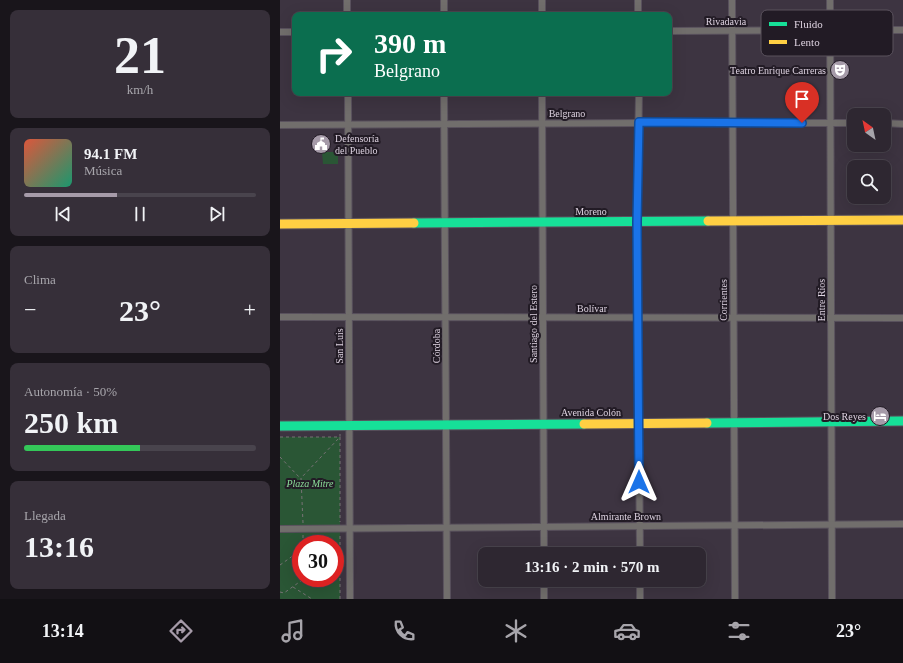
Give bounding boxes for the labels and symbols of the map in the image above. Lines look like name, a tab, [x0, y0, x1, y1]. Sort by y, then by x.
legend	[761, 10, 893, 56]
street label: Rivadavia	[706, 16, 747, 27]
text: Fluido	[794, 18, 823, 30]
text: Lento	[794, 36, 820, 48]
theatre icon: Teatro Enrique Carreras	[829, 59, 851, 81]
place label: Teatro Enrique Carreras	[730, 65, 826, 76]
pin	[785, 82, 819, 123]
street label: Belgrano	[549, 108, 585, 119]
north arrow	[847, 108, 891, 152]
public building icon: Defensoría del Pueblo	[310, 133, 332, 155]
place label: Defensoría del Pueblo	[335, 133, 379, 156]
street label: Moreno	[575, 206, 607, 217]
street label: Corrientes	[718, 279, 729, 321]
street label: Entre Ríos	[816, 279, 827, 321]
street label: Santiago del Estero	[528, 285, 539, 363]
street label: Bolívar	[577, 303, 608, 314]
street label: San Luis	[334, 328, 345, 364]
street label: Córdoba	[431, 328, 442, 363]
hotel icon: Dos Reyes	[869, 405, 891, 427]
street label: Avenida Colón	[561, 407, 621, 418]
place label: Dos Reyes	[823, 411, 866, 422]
position arrow	[618, 461, 660, 503]
park label: Plaza Mitre	[285, 478, 334, 489]
street label: Almirante Brown	[591, 511, 661, 522]
speed limit sign: 30	[292, 535, 344, 587]

